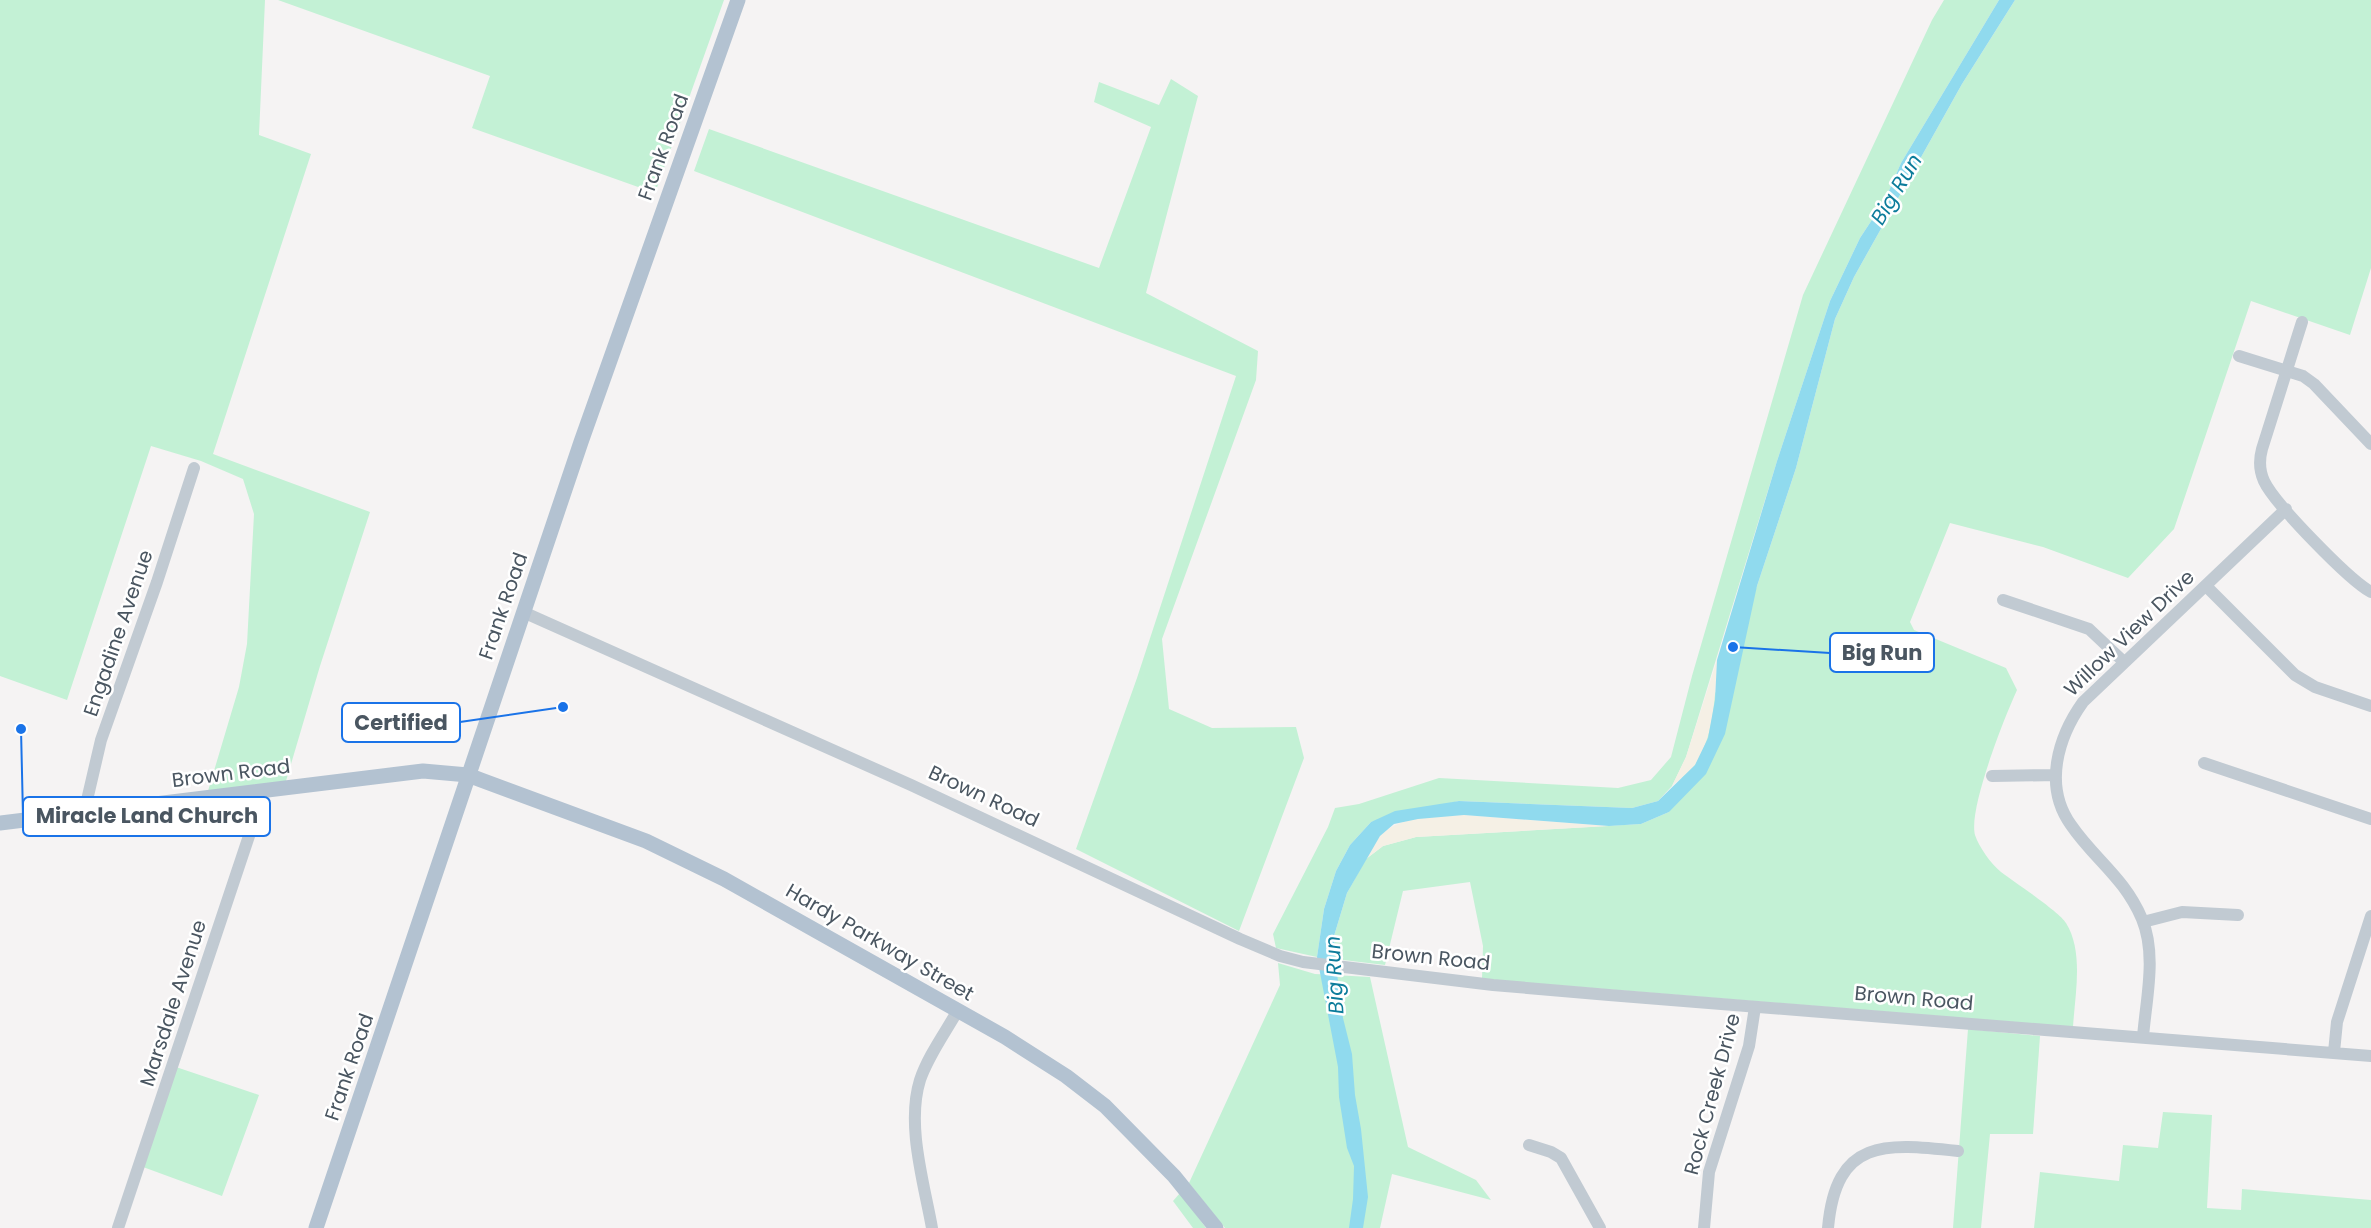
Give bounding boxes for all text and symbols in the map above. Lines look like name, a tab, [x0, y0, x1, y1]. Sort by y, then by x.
street label: Frank Road	[631, 90, 695, 204]
water label: Big Run	[1863, 148, 1929, 230]
street label: Engadine Avenue	[76, 546, 160, 720]
street label: Frank Road	[472, 549, 534, 663]
street label: Willow View Drive	[2058, 563, 2200, 703]
callout: Big Run	[1830, 633, 1934, 672]
text: Big Run	[1842, 638, 1922, 667]
callout: Certified	[342, 703, 460, 742]
text: Certified	[354, 708, 448, 737]
street label: Brown Road	[170, 752, 292, 794]
street label: Brown Road	[924, 758, 1044, 834]
callout: Miracle Land Church	[23, 797, 270, 836]
text: Miracle Land Church	[36, 801, 258, 830]
street label: Hardy Parkway Street	[781, 877, 979, 1007]
street label: Marsdale Avenue	[133, 916, 213, 1090]
water label: Big Run	[1317, 935, 1351, 1015]
street label: Brown Road	[1370, 937, 1492, 977]
street label: Brown Road	[1853, 979, 1975, 1017]
street label: Frank Road	[318, 1010, 380, 1124]
street label: Rock Creek Drive	[1677, 1010, 1747, 1178]

